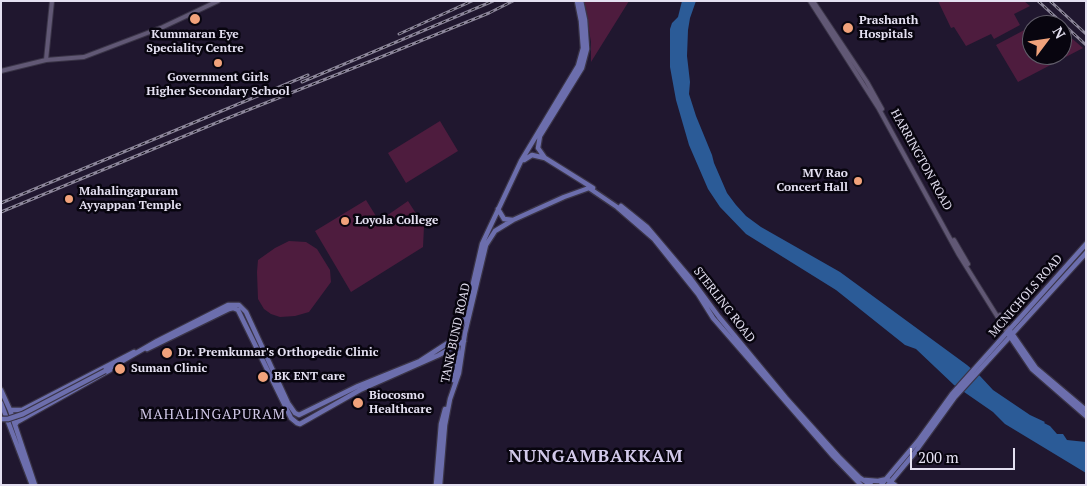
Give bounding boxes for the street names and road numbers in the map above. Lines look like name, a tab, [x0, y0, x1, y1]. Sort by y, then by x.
street label: HARRINGTON ROAD	[887, 107, 955, 213]
street label: MCNICHOLS ROAD	[986, 252, 1066, 340]
street label: STERLING ROAD	[690, 265, 758, 345]
street label: TANK BUND ROAD	[438, 282, 474, 384]

